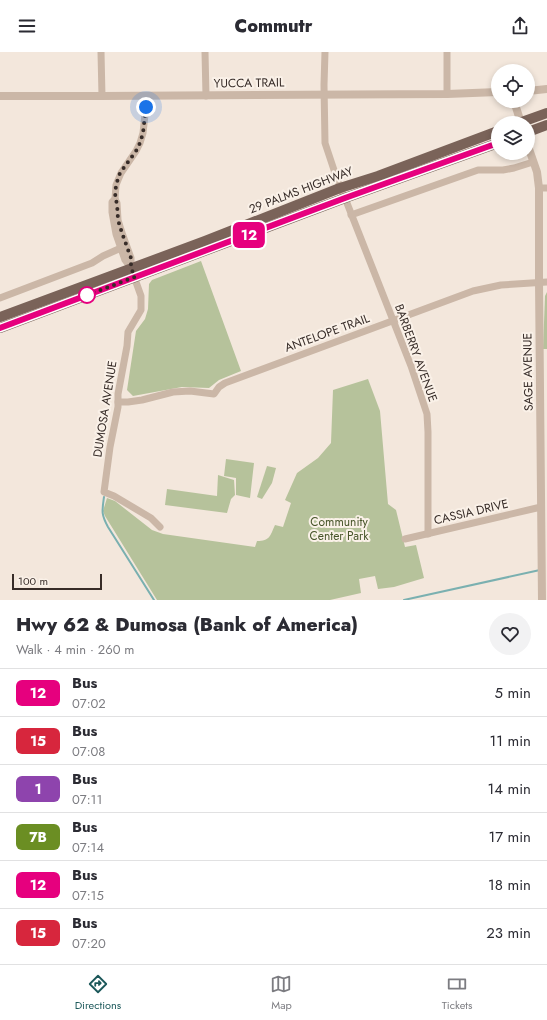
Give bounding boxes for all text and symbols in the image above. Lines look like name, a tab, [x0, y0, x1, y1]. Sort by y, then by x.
text: Commutr	[234, 13, 313, 39]
icon: menu	[16, 15, 38, 37]
icon: share	[509, 15, 531, 37]
map controls	[491, 64, 535, 160]
button: locate	[491, 64, 535, 108]
street label: YUCCA TRAIL	[214, 73, 285, 93]
your location	[136, 97, 156, 117]
button: layers	[491, 116, 535, 160]
street label: 29 PALMS HIGHWAY	[246, 162, 356, 218]
line badge: 12	[231, 222, 267, 248]
text: 12	[241, 225, 257, 245]
unlabelled marker	[78, 286, 96, 304]
street label: BARBERRY AVENUE	[390, 302, 442, 404]
street label: ANTELOPE TRAIL	[282, 309, 373, 357]
street label: SAGE AVENUE	[518, 333, 538, 411]
street label: DUMOSA AVENUE	[88, 359, 122, 459]
street label: CASSIA DRIVE	[432, 495, 510, 529]
park label: Community Center Park	[310, 513, 369, 545]
scale bar	[12, 572, 102, 591]
text: 100 m	[18, 573, 48, 589]
text: Hwy 62 & Dumosa (Bank of America)	[16, 611, 358, 638]
button: heart	[489, 613, 531, 655]
text: Walk · 4 min · 260 m	[16, 640, 134, 659]
text: Bus	[72, 672, 97, 694]
text: 5 min	[495, 682, 531, 704]
text: 12	[30, 683, 46, 703]
text: 07:02	[72, 694, 106, 713]
text: Bus	[72, 720, 97, 742]
text: 11 min	[490, 730, 531, 752]
text: 15	[30, 731, 46, 751]
text: 07:08	[72, 742, 105, 761]
text: Bus	[72, 768, 97, 790]
text: 14 min	[488, 778, 531, 800]
text: 1	[34, 779, 42, 799]
text: 07:11	[72, 790, 102, 809]
text: Bus	[72, 816, 97, 838]
text: 17 min	[488, 826, 531, 848]
text: 7B	[29, 827, 47, 847]
text: 07:14	[72, 838, 104, 857]
text: Bus	[72, 864, 97, 886]
text: 18 min	[488, 874, 531, 896]
text: 12	[30, 875, 46, 895]
text: 07:15	[72, 886, 104, 905]
text: Bus	[72, 912, 97, 934]
text: 23 min	[486, 922, 531, 944]
text: 15	[30, 923, 46, 943]
text: 07:20	[72, 934, 106, 953]
tab: Directions	[75, 973, 121, 1013]
tab: Map	[270, 973, 292, 1013]
tab: Tickets	[442, 973, 472, 1013]

